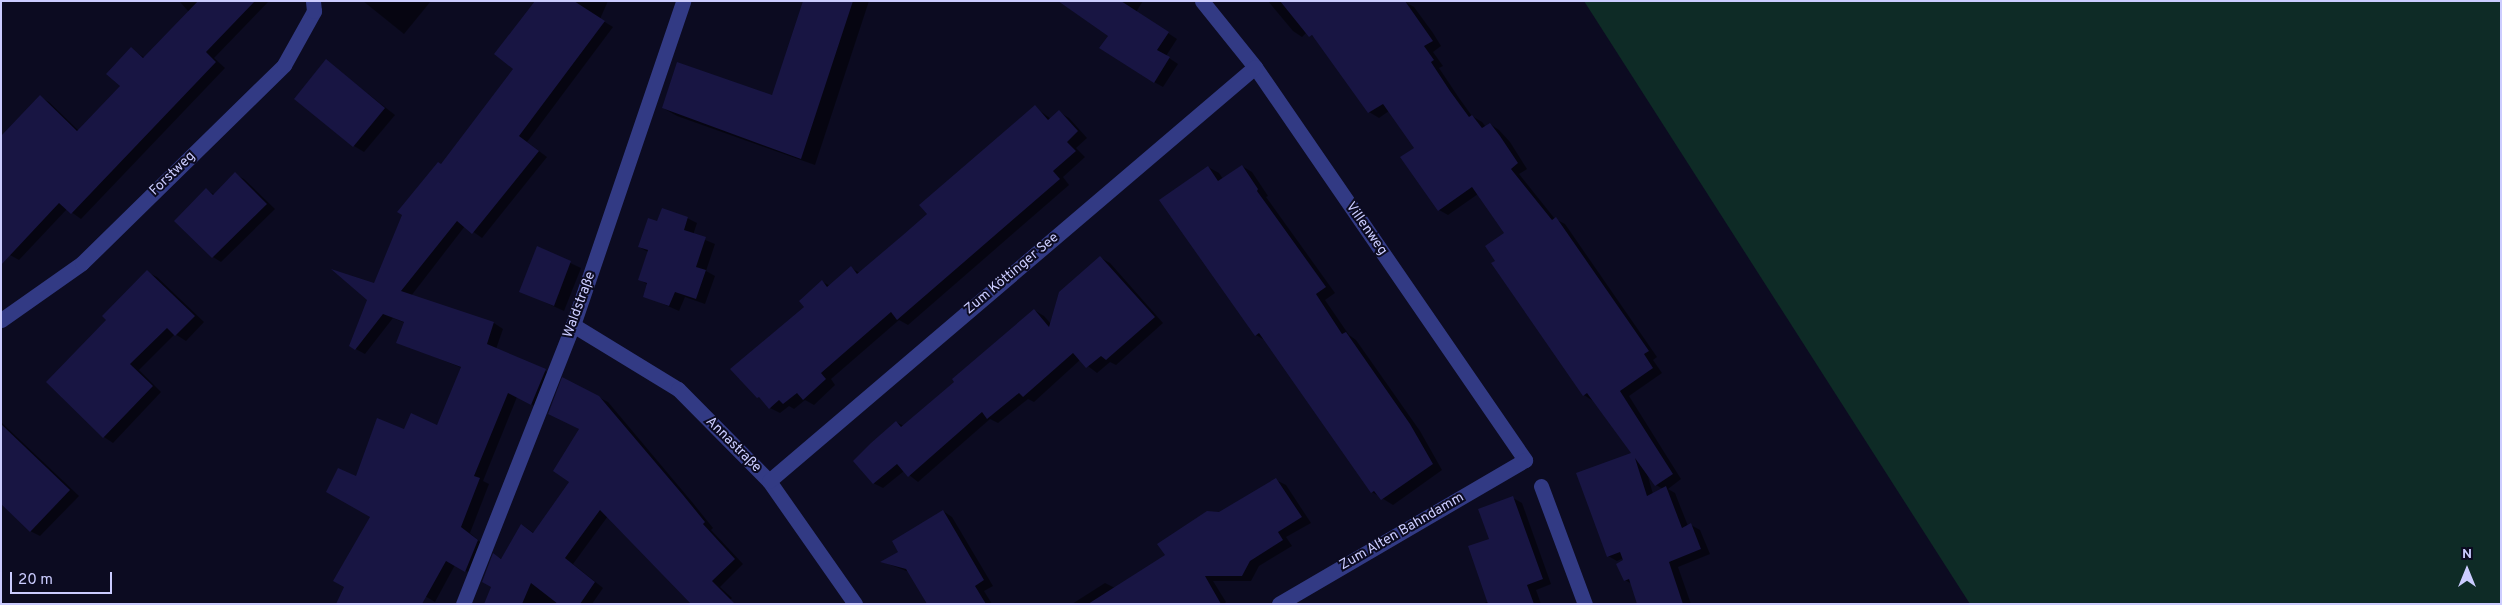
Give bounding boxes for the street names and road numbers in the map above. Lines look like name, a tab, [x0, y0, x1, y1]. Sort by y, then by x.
street label: Forstweg	[147, 148, 199, 200]
street label: Villenweg	[1342, 199, 1390, 259]
street label: Zum Köttinger See	[961, 230, 1063, 318]
street label: Waldstraße	[560, 270, 600, 340]
street label: Annastraße	[702, 414, 764, 476]
street label: Zum Alten Bahndamm	[1337, 489, 1467, 575]

